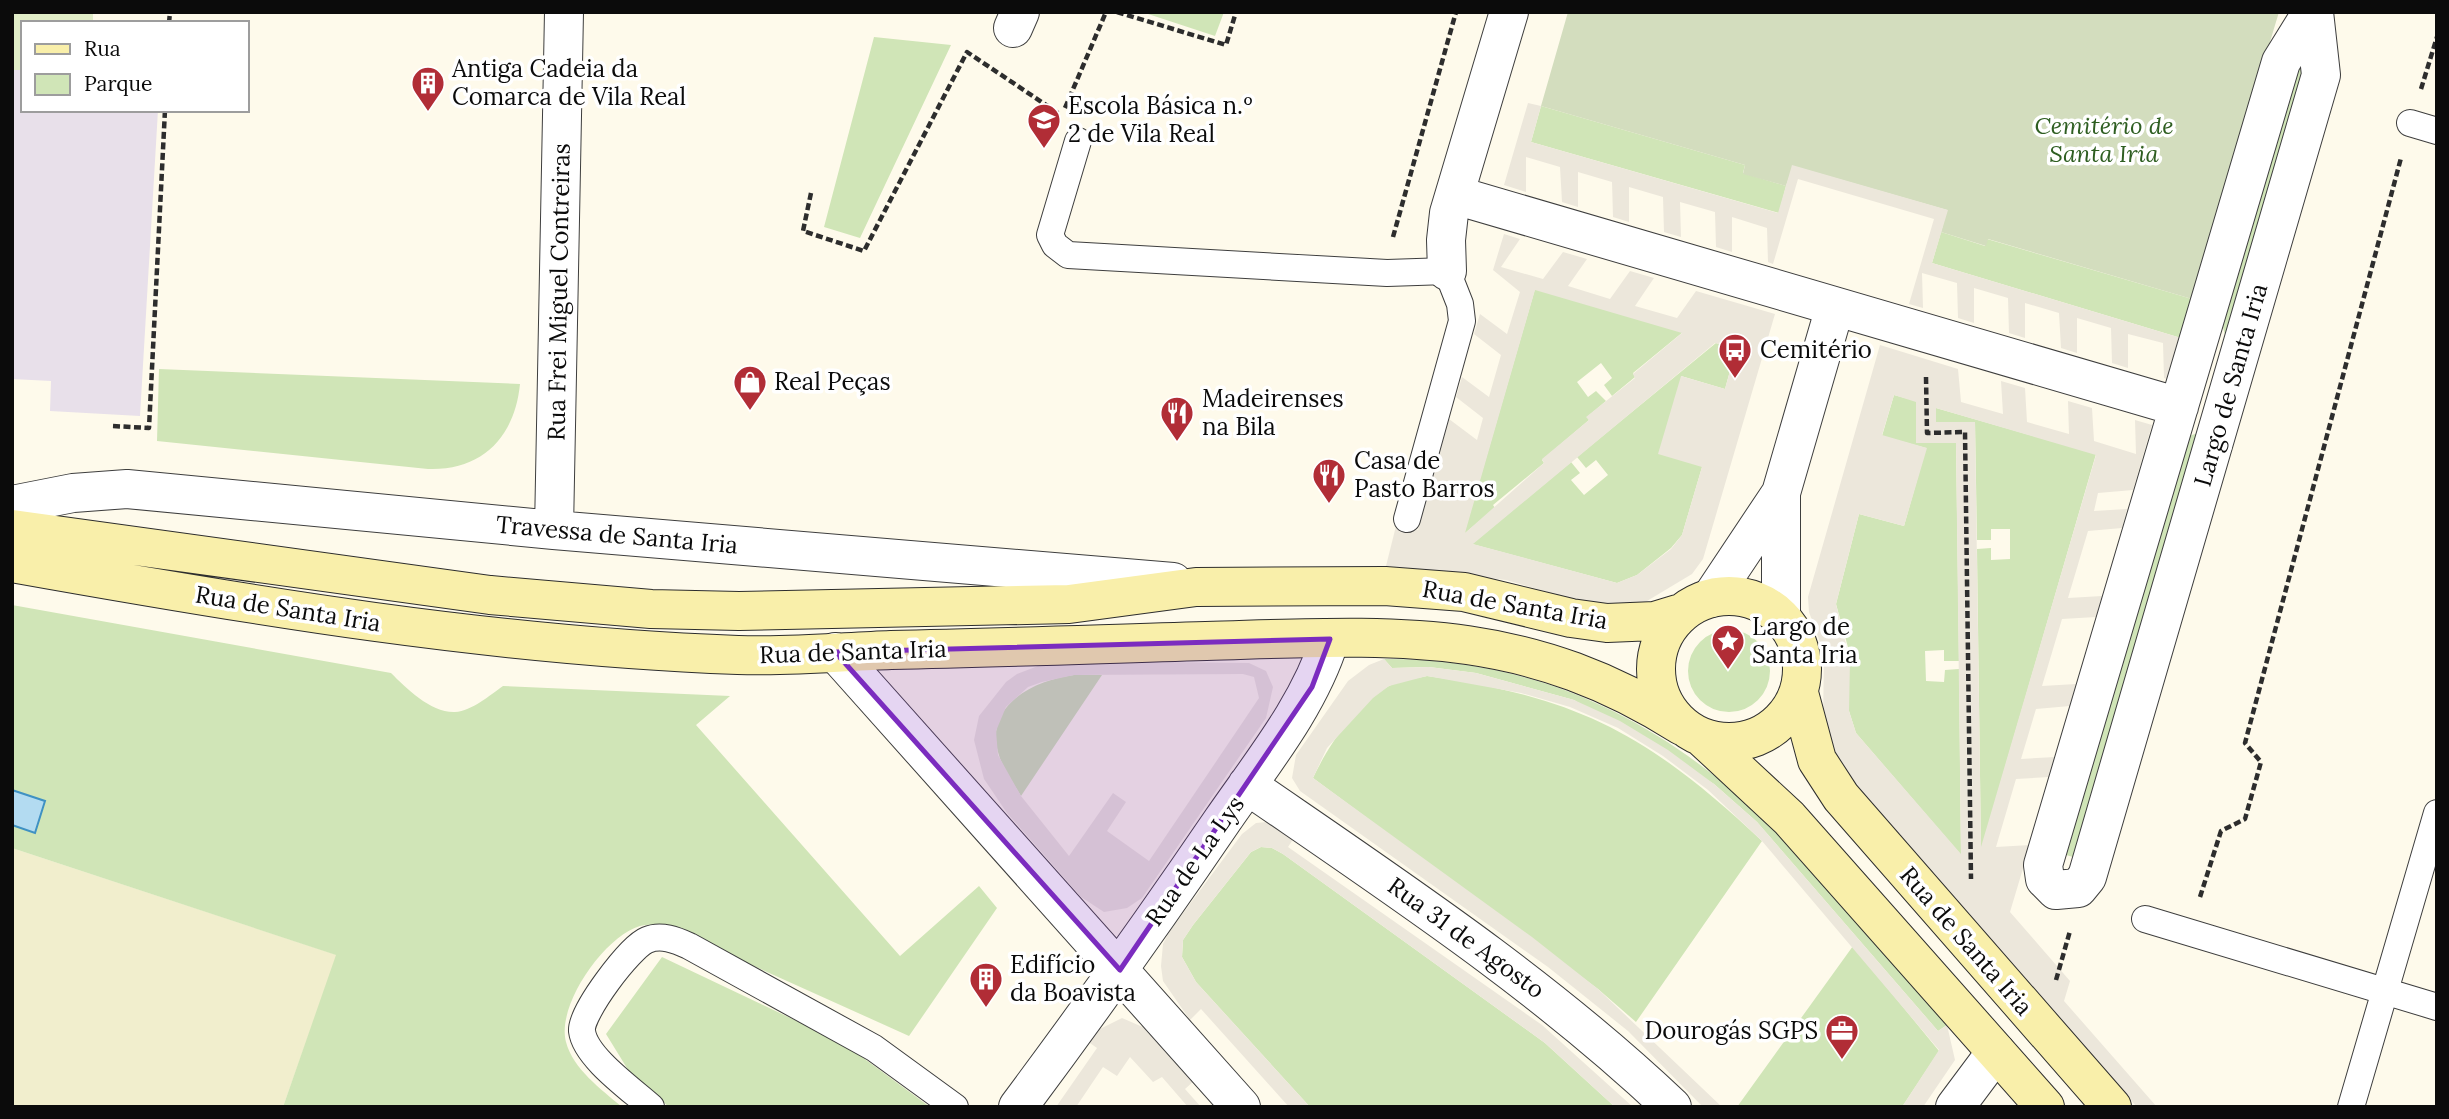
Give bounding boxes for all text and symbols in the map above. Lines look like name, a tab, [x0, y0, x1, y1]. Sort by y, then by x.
legend	[21, 21, 248, 112]
text: Rua	[84, 35, 121, 62]
place label: Antiga Cadeia da Comarca de Vila Real	[451, 53, 686, 112]
building icon: Antiga Cadeia da Comarca de Vila Real	[409, 64, 447, 113]
text: Parque	[84, 70, 152, 97]
place label: Escola Básica n.º 2 de Vila Real	[1068, 90, 1253, 149]
school or university icon: Escola Básica n.º 2 de Vila Real	[1025, 101, 1063, 150]
park label: Cemitério de Santa Iria	[2034, 110, 2174, 169]
street label: Rua Frei Miguel Contreiras	[540, 143, 577, 441]
street label: Largo de Santa Iria	[2187, 280, 2274, 490]
bus stop icon: Cemitério	[1716, 331, 1754, 380]
place label: Cemitério	[1760, 334, 1872, 365]
shop icon: Real Peças	[731, 363, 769, 412]
place label: Real Peças	[774, 366, 891, 397]
place label: Madeirenses na Bila	[1202, 383, 1344, 442]
restaurant icon: Madeirenses na Bila	[1158, 394, 1196, 443]
place label: Casa de Pasto Barros	[1354, 445, 1495, 504]
restaurant icon: Casa de Pasto Barros	[1310, 456, 1348, 505]
street label: Travessa de Santa Iria	[495, 508, 739, 561]
street label: Rua de Santa Iria	[1420, 573, 1610, 636]
street label: Rua de Santa Iria	[193, 579, 383, 638]
place label: Largo de Santa Iria	[1752, 611, 1858, 670]
place icon: Largo de Santa Iria	[1709, 622, 1747, 671]
street label: Rua de Santa Iria	[759, 633, 947, 670]
street label: Rua de La Lys	[1138, 790, 1251, 932]
street label: Rua de Santa Iria	[1893, 860, 2040, 1022]
street label: Rua 31 de Agosto	[1382, 870, 1551, 1005]
place label: Edifício da Boavista	[1010, 949, 1136, 1008]
building icon: Edifício da Boavista	[967, 960, 1005, 1009]
office icon: Dourogás SGPS	[1823, 1012, 1861, 1061]
place label: Dourogás SGPS	[1644, 1015, 1818, 1046]

